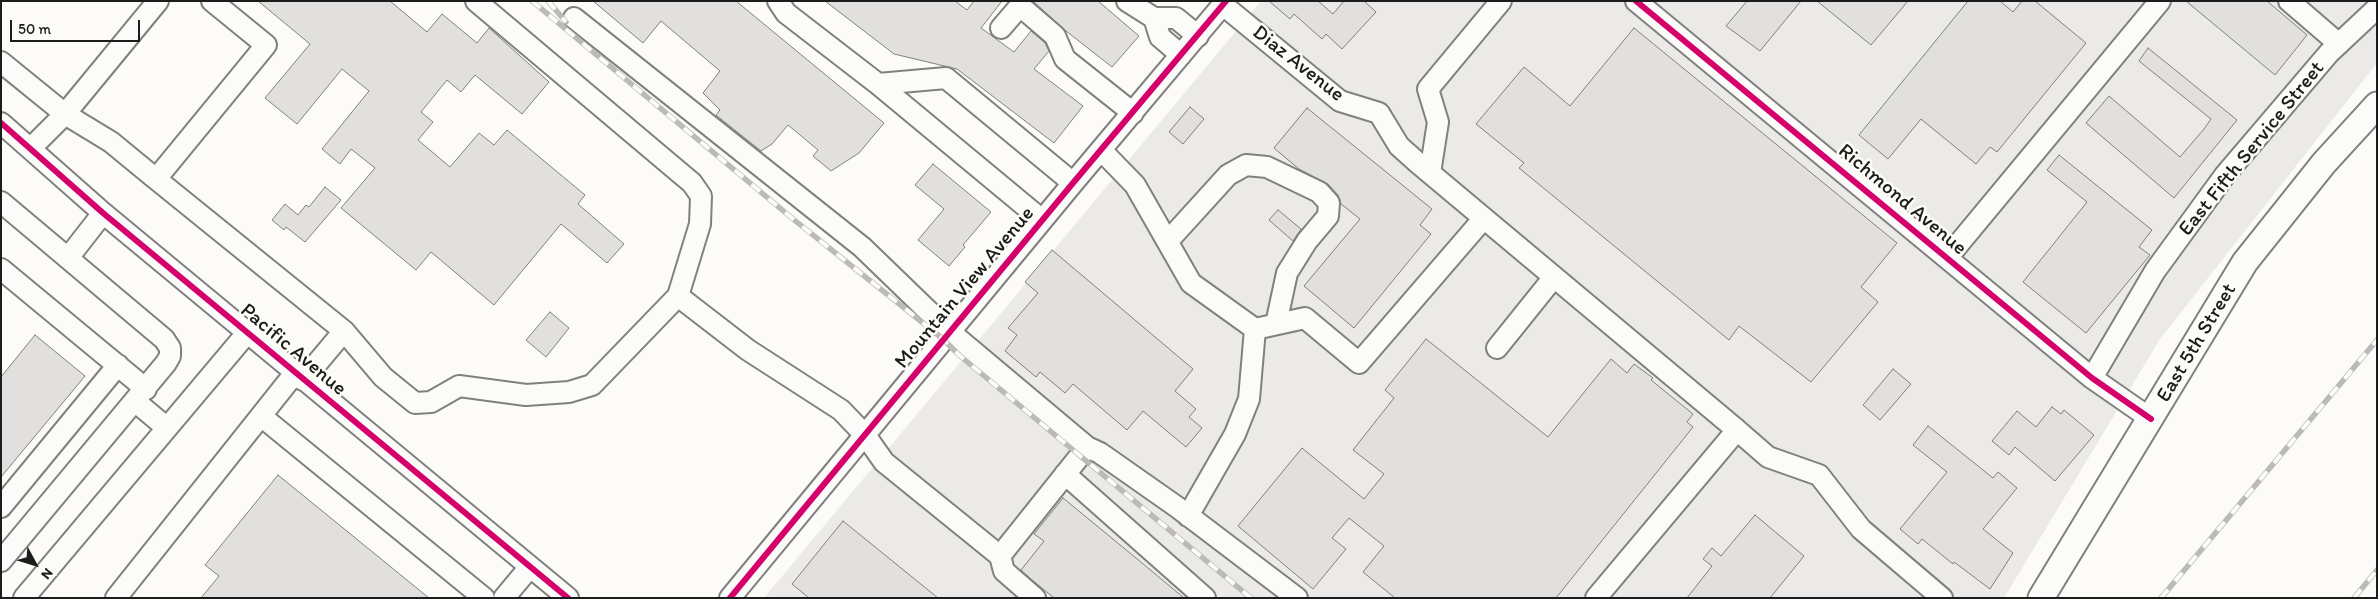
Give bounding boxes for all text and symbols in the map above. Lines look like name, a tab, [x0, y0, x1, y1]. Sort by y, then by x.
scale bar	[12, 10, 142, 42]
text: 50 m	[18, 20, 51, 38]
street label: Diaz Avenue	[1247, 20, 1349, 108]
street label: East Fifth Service Street	[2174, 57, 2330, 241]
street label: Richmond Avenue	[1832, 139, 1972, 261]
street label: Mountain View Avenue	[890, 202, 1040, 374]
street label: East 5th Street	[2152, 279, 2242, 407]
street label: Pacific Avenue	[235, 298, 351, 402]
north arrow	[10, 539, 60, 589]
text: N	[37, 565, 57, 583]

